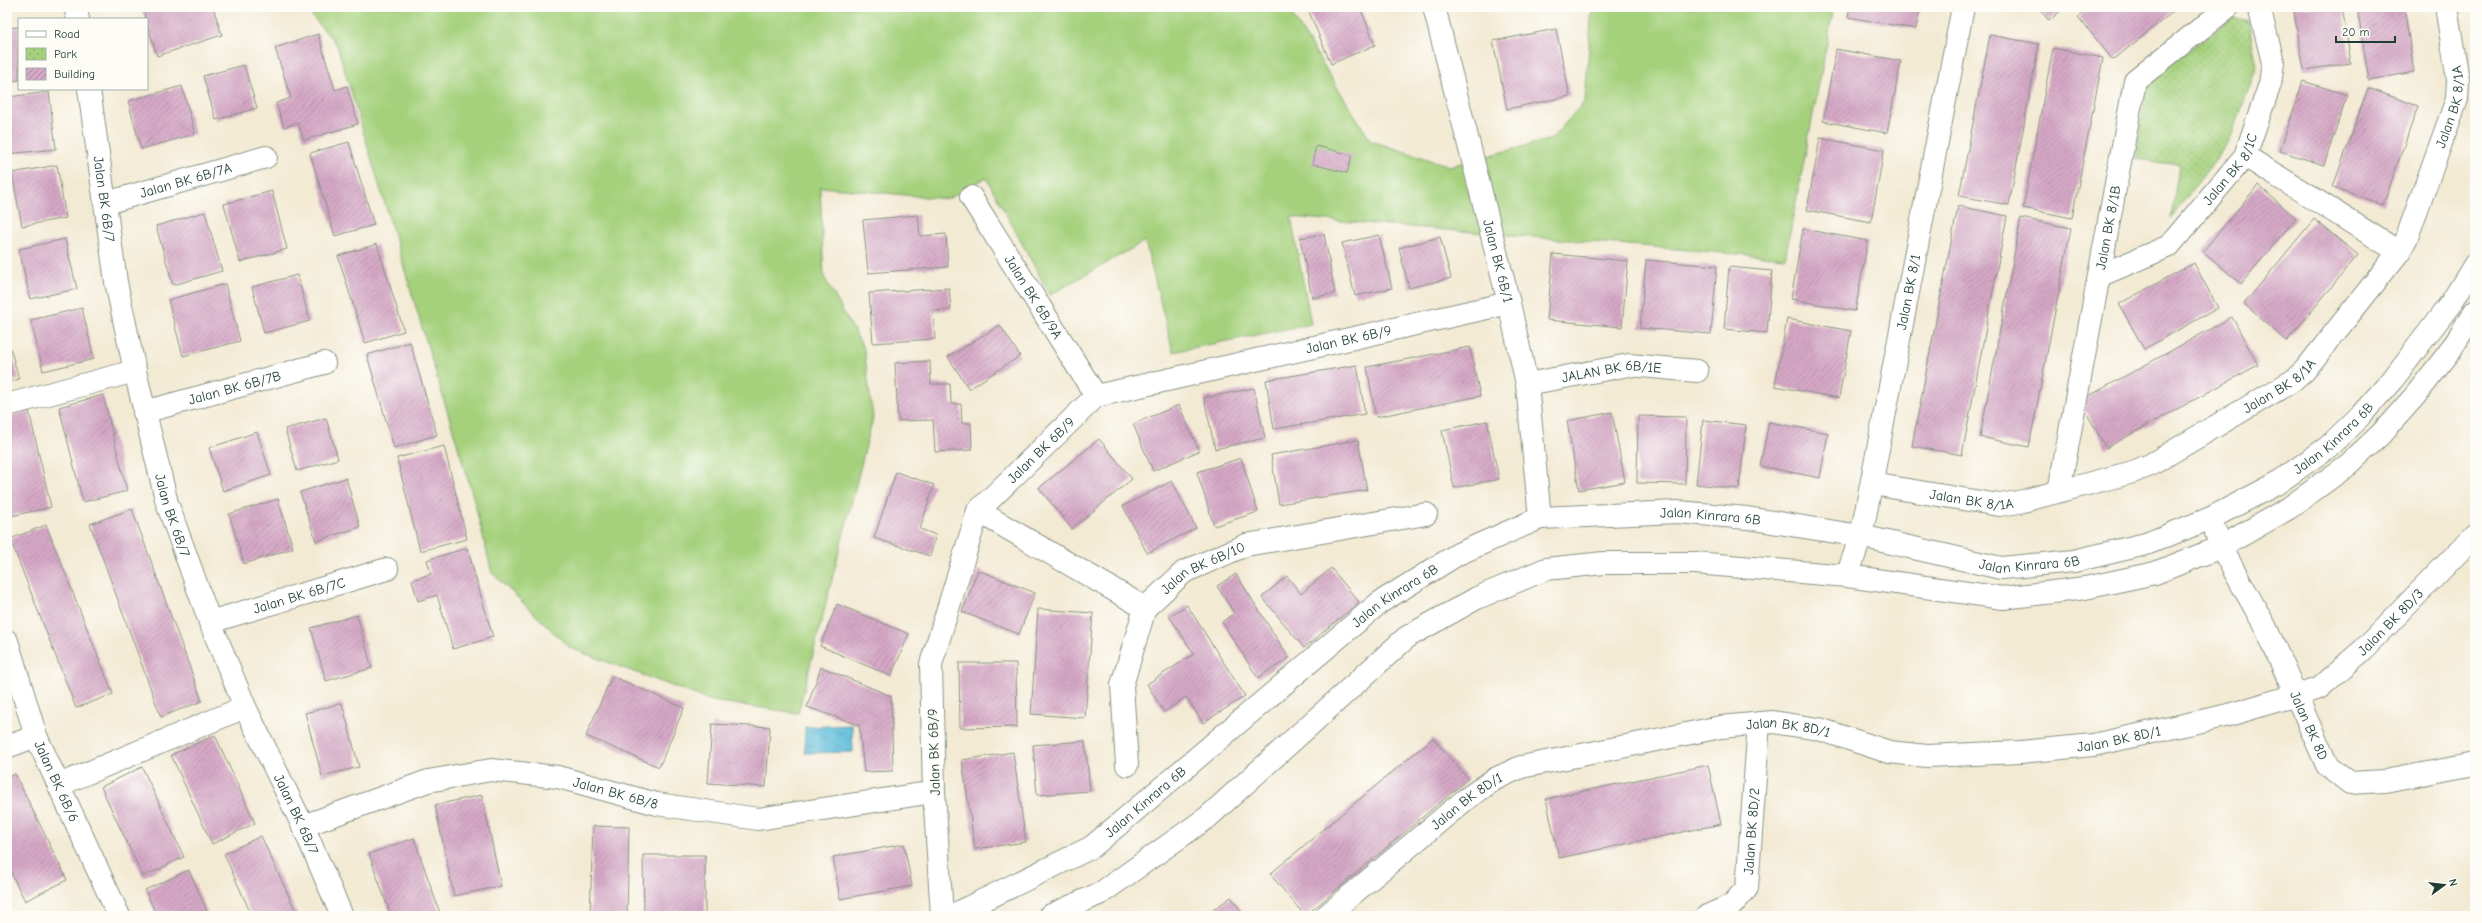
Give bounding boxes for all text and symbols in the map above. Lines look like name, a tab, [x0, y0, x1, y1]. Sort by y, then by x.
legend	[18, 18, 148, 90]
scale bar	[2336, 18, 2395, 44]
text: 20 m	[2342, 25, 2370, 39]
text: Road	[54, 27, 80, 41]
text: Park	[54, 47, 77, 61]
street label: Jalan BK 8/1A	[2432, 64, 2466, 150]
text: Building	[54, 67, 95, 81]
street label: Jalan BK 8/1C	[2199, 131, 2261, 208]
street label: Jalan BK 6B/7	[90, 155, 119, 243]
street label: Jalan BK 6B/7A	[138, 159, 234, 201]
street label: Jalan BK 8/1B	[2092, 184, 2124, 271]
street label: Jalan BK 6B/1	[1480, 217, 1517, 305]
street label: Jalan BK 6B/9A	[1001, 252, 1066, 342]
street label: Jalan BK 8/1	[1893, 253, 1924, 331]
street label: Jalan BK 6B/9	[1304, 321, 1393, 357]
street label: Jalan BK 8/1A	[2240, 355, 2319, 417]
street label: JALAN BK 6B/1E	[1560, 356, 1662, 386]
street label: Jalan BK 6B/7B	[186, 367, 283, 408]
street label: Jalan Kinrara 6B	[2290, 398, 2377, 478]
street label: Jalan BK 6B/9	[1004, 413, 1078, 486]
street label: Jalan BK 6B/7	[152, 472, 194, 559]
street label: Jalan BK 8/1A	[1929, 485, 2015, 514]
street label: Jalan Kinrara 6B	[1660, 503, 1762, 529]
street label: Jalan BK 6B/10	[1157, 538, 1247, 598]
street label: Jalan Kinrara 6B	[1977, 551, 2082, 577]
street label: Jalan Kinrara 6B	[1348, 560, 1441, 631]
street label: Jalan BK 6B/7C	[251, 573, 348, 617]
street label: Jalan BK 8D/3	[2354, 585, 2427, 659]
street label: Jalan BK 8D	[2287, 688, 2332, 763]
street label: Jalan BK 6B/9	[924, 708, 944, 796]
street label: Jalan BK 8D/1	[1745, 713, 1833, 741]
street label: Jalan BK 8D/1	[2076, 722, 2162, 755]
street label: Jalan BK 6B/6	[31, 738, 83, 824]
street label: Jalan Kinrara 6B	[1101, 762, 1190, 841]
street label: Jalan BK 8D/1	[1427, 768, 1505, 833]
street label: Jalan BK 6B/7	[270, 771, 323, 857]
street label: Jalan BK 6B/8	[571, 773, 660, 812]
street label: Jalan BK 8D/2	[1739, 787, 1763, 875]
north arrow	[2424, 865, 2464, 905]
text: N	[2446, 877, 2460, 888]

